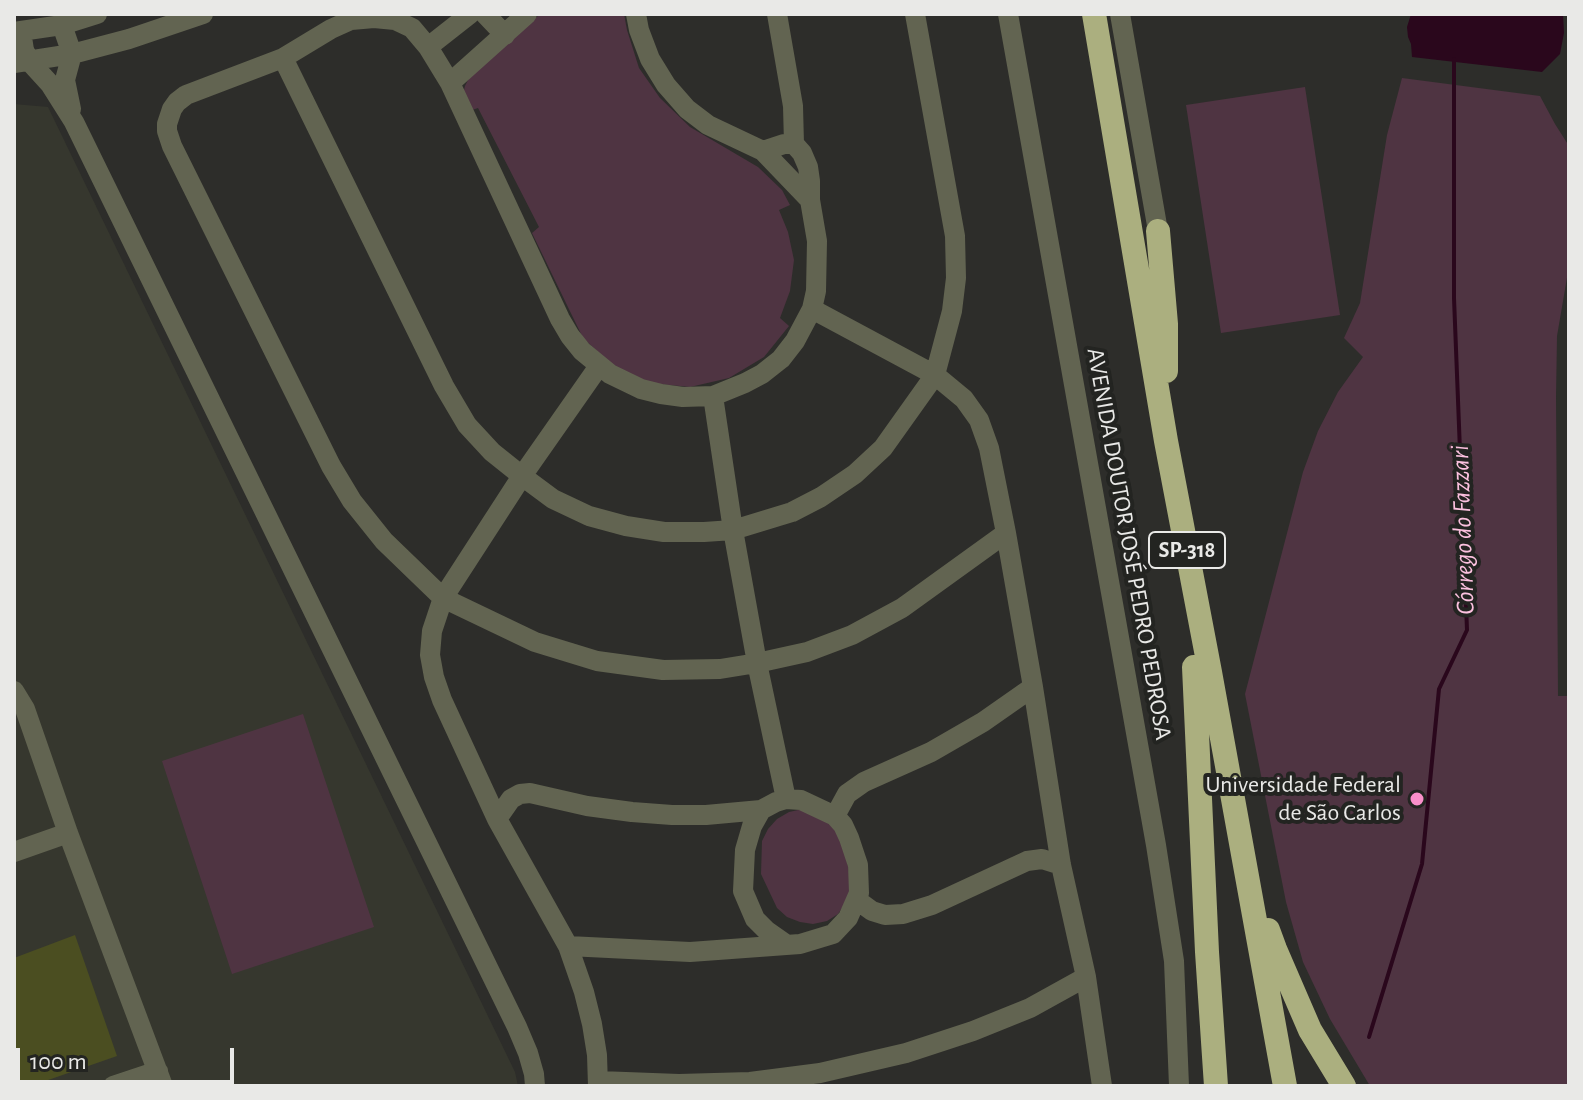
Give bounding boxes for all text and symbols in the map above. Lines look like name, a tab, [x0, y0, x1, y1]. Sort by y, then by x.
street label: AVENIDA DOUTOR JOSÉ PEDRO PEDROSA	[1080, 346, 1178, 742]
water label: Córrego do Fazzari	[1444, 445, 1482, 615]
road number: SP-318	[1149, 532, 1225, 568]
place label: Universidade Federal de São Carlos	[1205, 771, 1401, 827]
marker: Universidade Federal de São Carlos	[1408, 790, 1426, 808]
scale bar	[20, 1032, 238, 1082]
text: 100 m	[30, 1050, 87, 1074]

